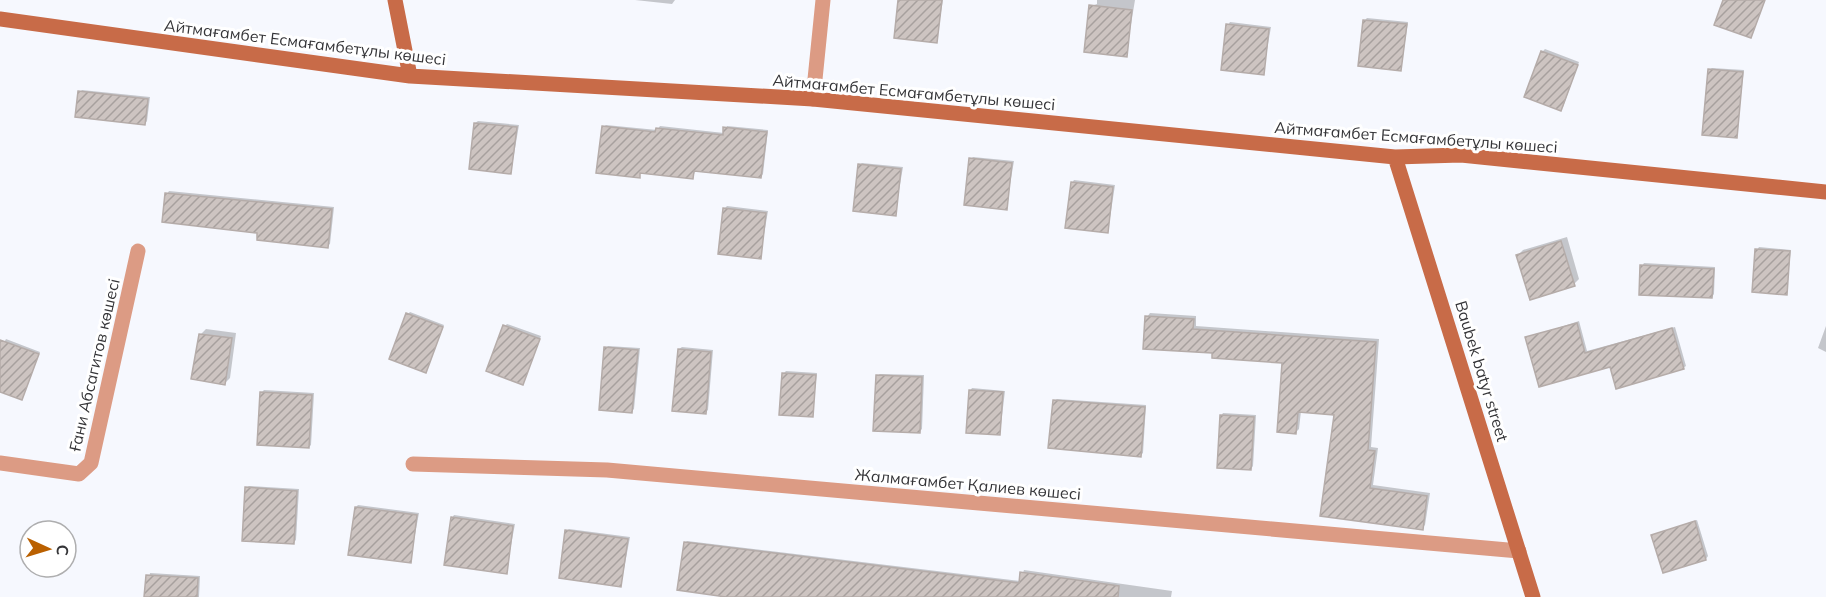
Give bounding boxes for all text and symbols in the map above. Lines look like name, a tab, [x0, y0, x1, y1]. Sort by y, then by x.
street label: Айтмағамбет Есмағамбетұлы көшесі	[163, 15, 447, 69]
street label: Айтмағамбет Есмағамбетұлы көшесі	[772, 70, 1056, 114]
street label: Айтмағамбет Есмағамбетұлы көшесі	[1274, 117, 1558, 157]
street label: Ғани Абсагитов көшесі	[64, 276, 124, 454]
street label: Baubek batyr street	[1451, 298, 1513, 444]
street label: Жалмағамбет Қалиев көшесі	[854, 464, 1082, 504]
north arrow	[18, 519, 78, 579]
text: С	[53, 544, 73, 556]

